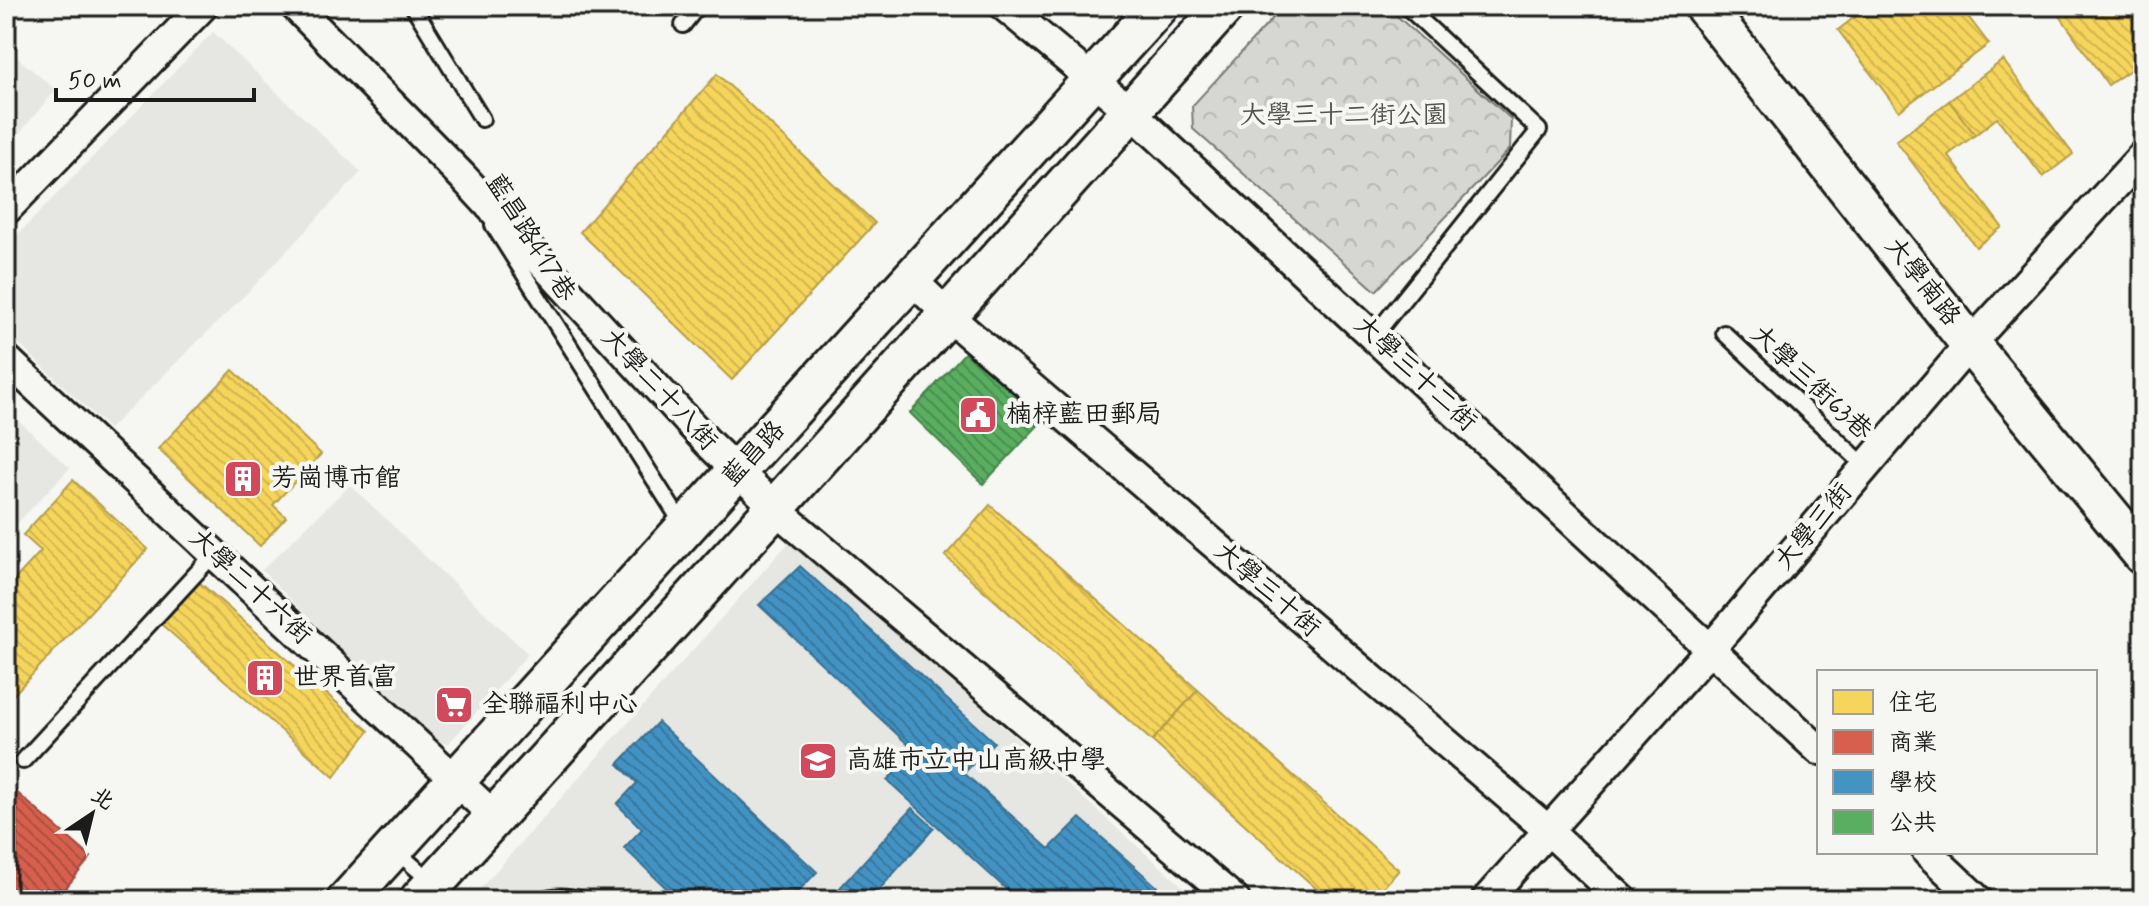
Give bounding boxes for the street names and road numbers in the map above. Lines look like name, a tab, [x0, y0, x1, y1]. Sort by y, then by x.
street label: 藍昌路417巷	[477, 168, 583, 308]
street label: 大學南路	[1877, 231, 1967, 333]
street label: 大學三十二街	[1346, 308, 1484, 440]
street label: 大學三街63巷	[1743, 318, 1879, 448]
street label: 大學二十八街	[593, 321, 725, 459]
street label: 藍昌路	[715, 414, 793, 494]
street label: 大學三街	[1768, 476, 1860, 578]
street label: 大學二十六街	[181, 521, 319, 653]
street label: 大學三十街	[1207, 535, 1327, 645]

